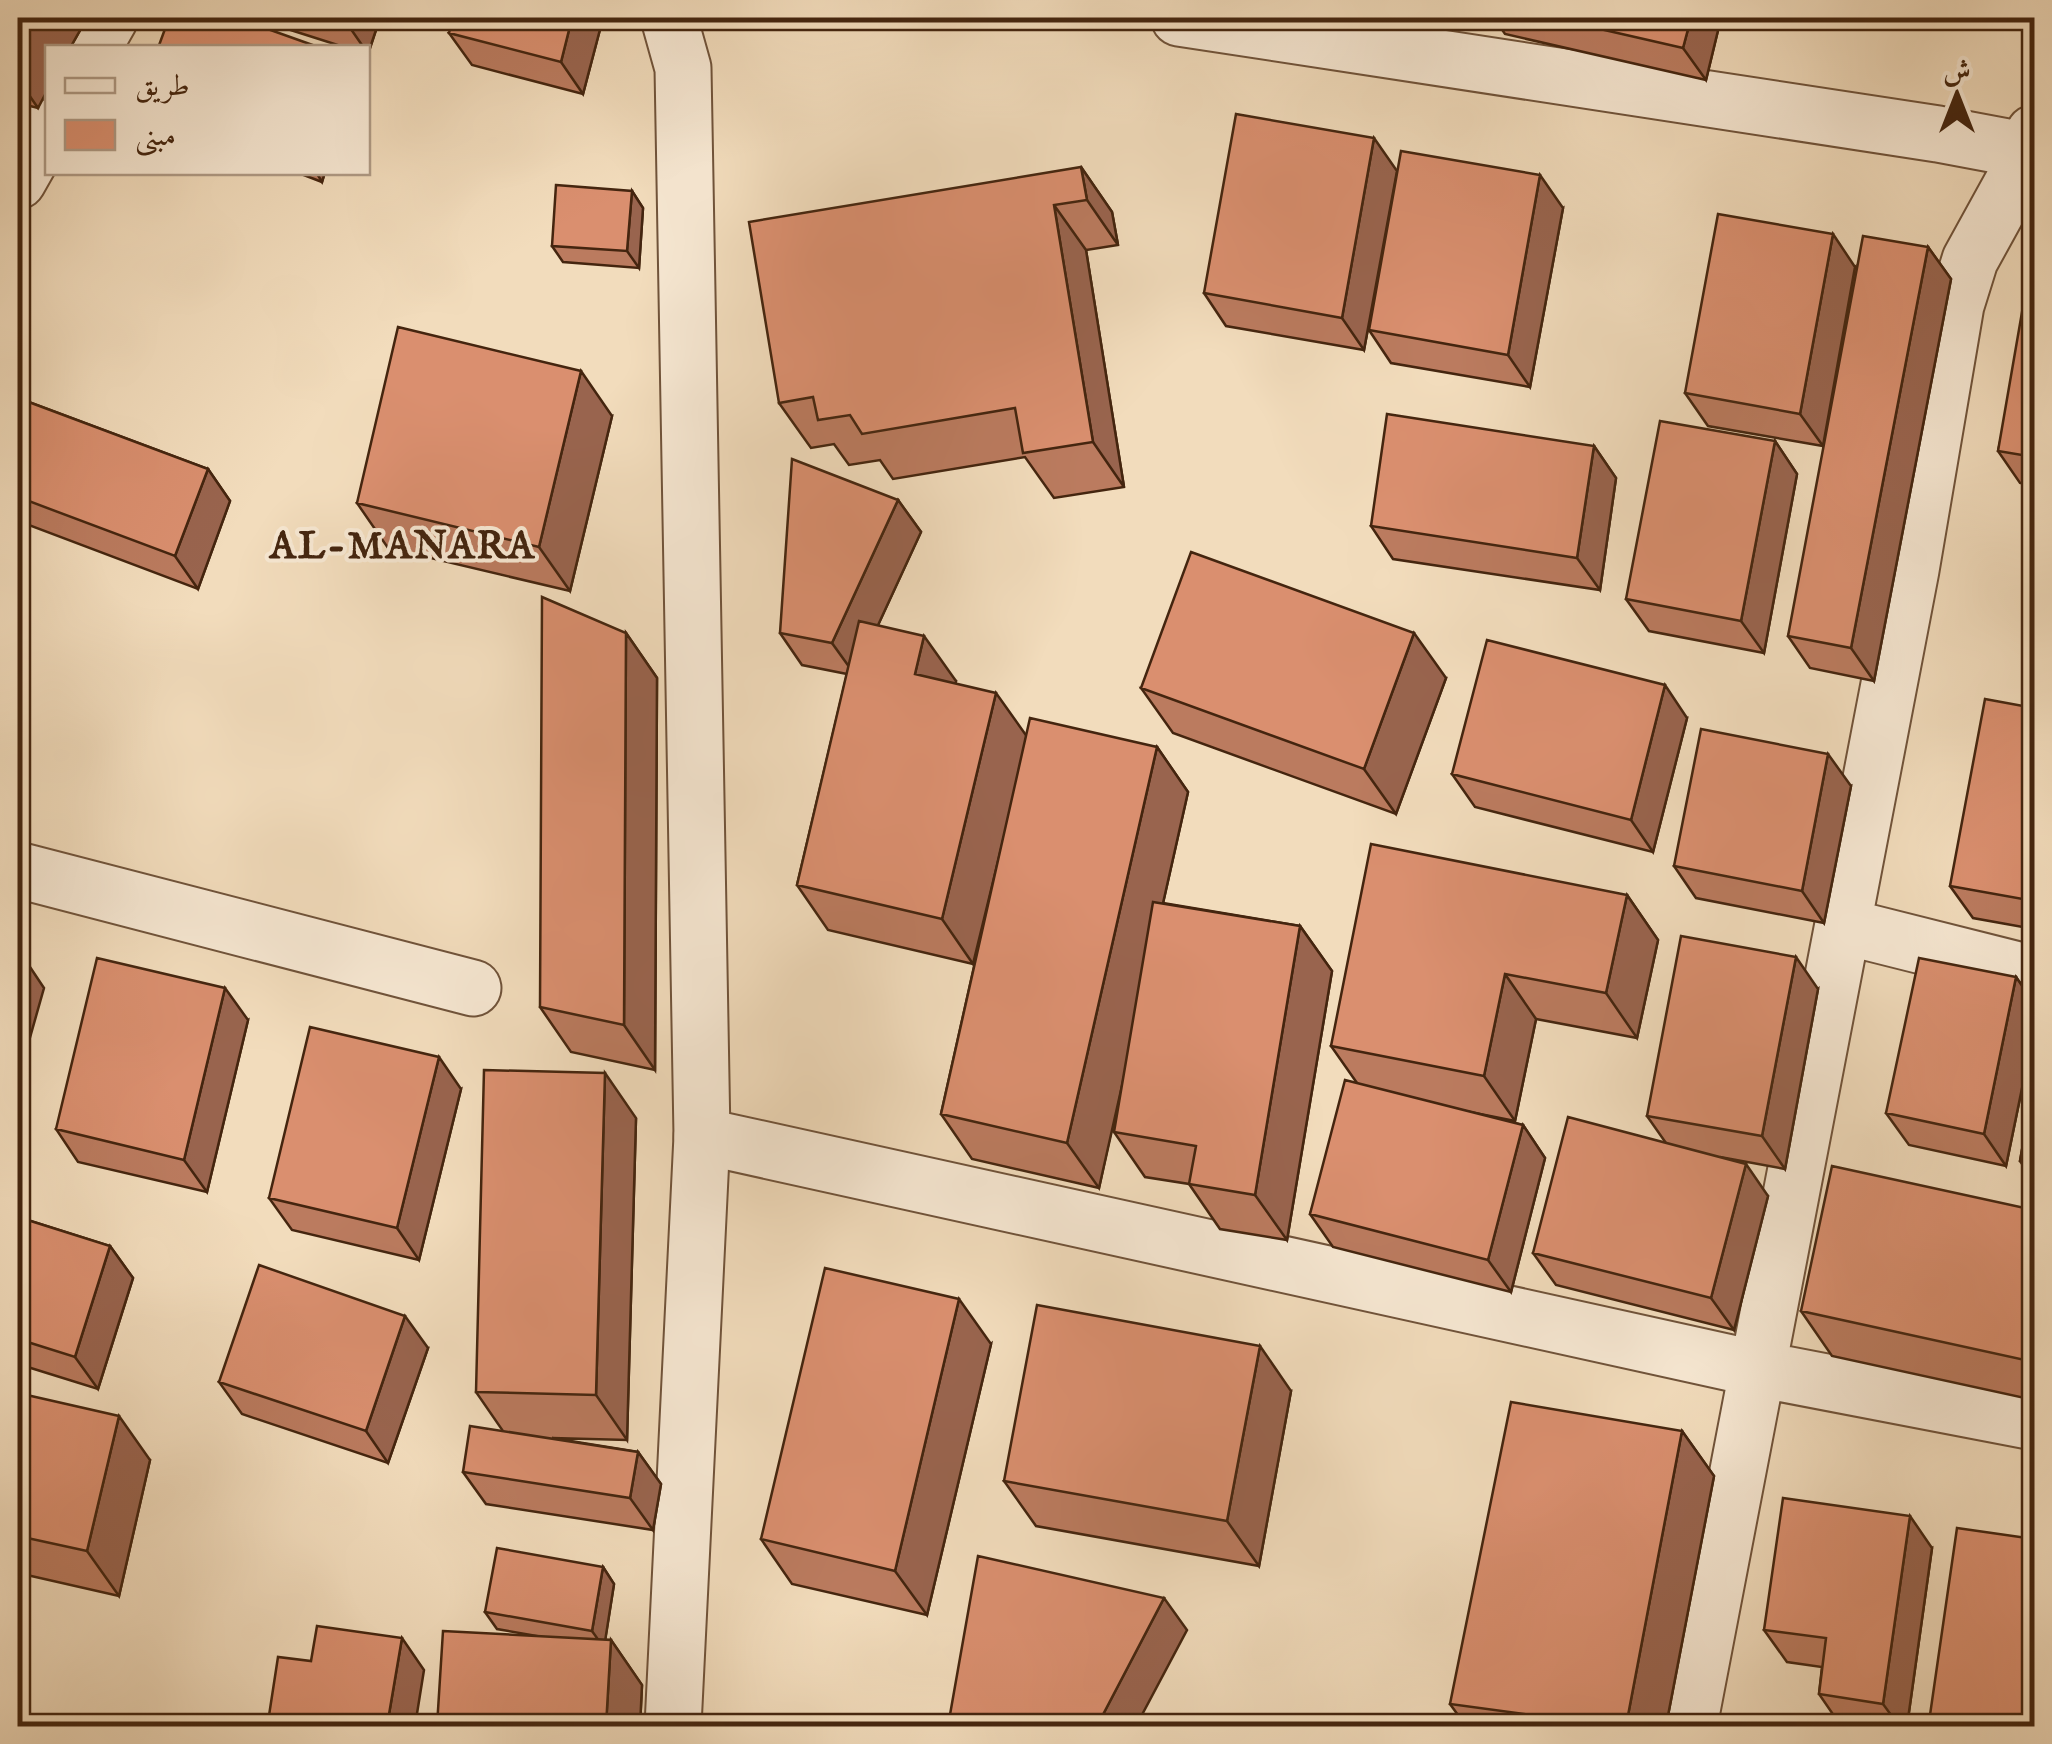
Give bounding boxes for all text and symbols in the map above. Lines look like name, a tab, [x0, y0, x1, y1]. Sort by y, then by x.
legend	[45, 45, 370, 175]
north arrow	[1907, 45, 2007, 145]
text: ش	[1943, 55, 1971, 90]
text: طريق	[135, 68, 190, 106]
text: مبنى	[135, 118, 176, 157]
district label: AL-MANARA	[268, 524, 536, 572]

